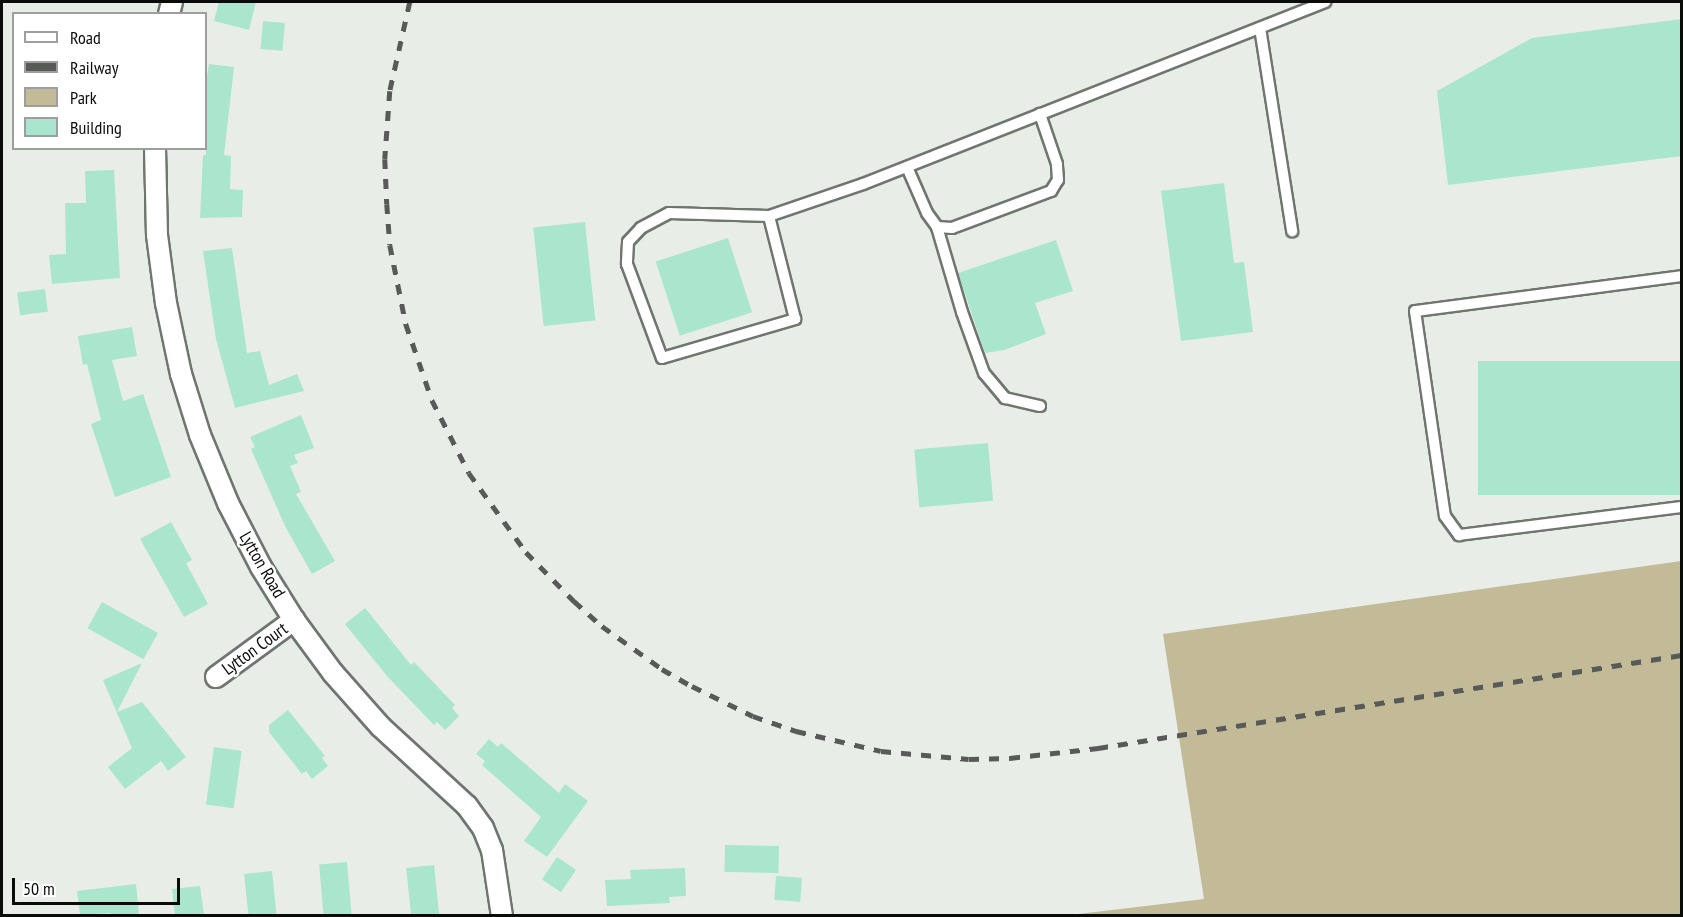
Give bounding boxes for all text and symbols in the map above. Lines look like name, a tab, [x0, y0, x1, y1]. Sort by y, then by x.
legend	[12, 12, 207, 150]
text: Road	[70, 26, 101, 49]
text: Railway	[70, 56, 119, 79]
text: Park	[70, 86, 97, 109]
text: Building	[70, 116, 122, 139]
street label: Lytton Road	[234, 528, 290, 602]
street label: Lytton Court	[218, 618, 292, 680]
scale bar	[15, 866, 183, 904]
text: 50 m	[23, 877, 55, 900]

